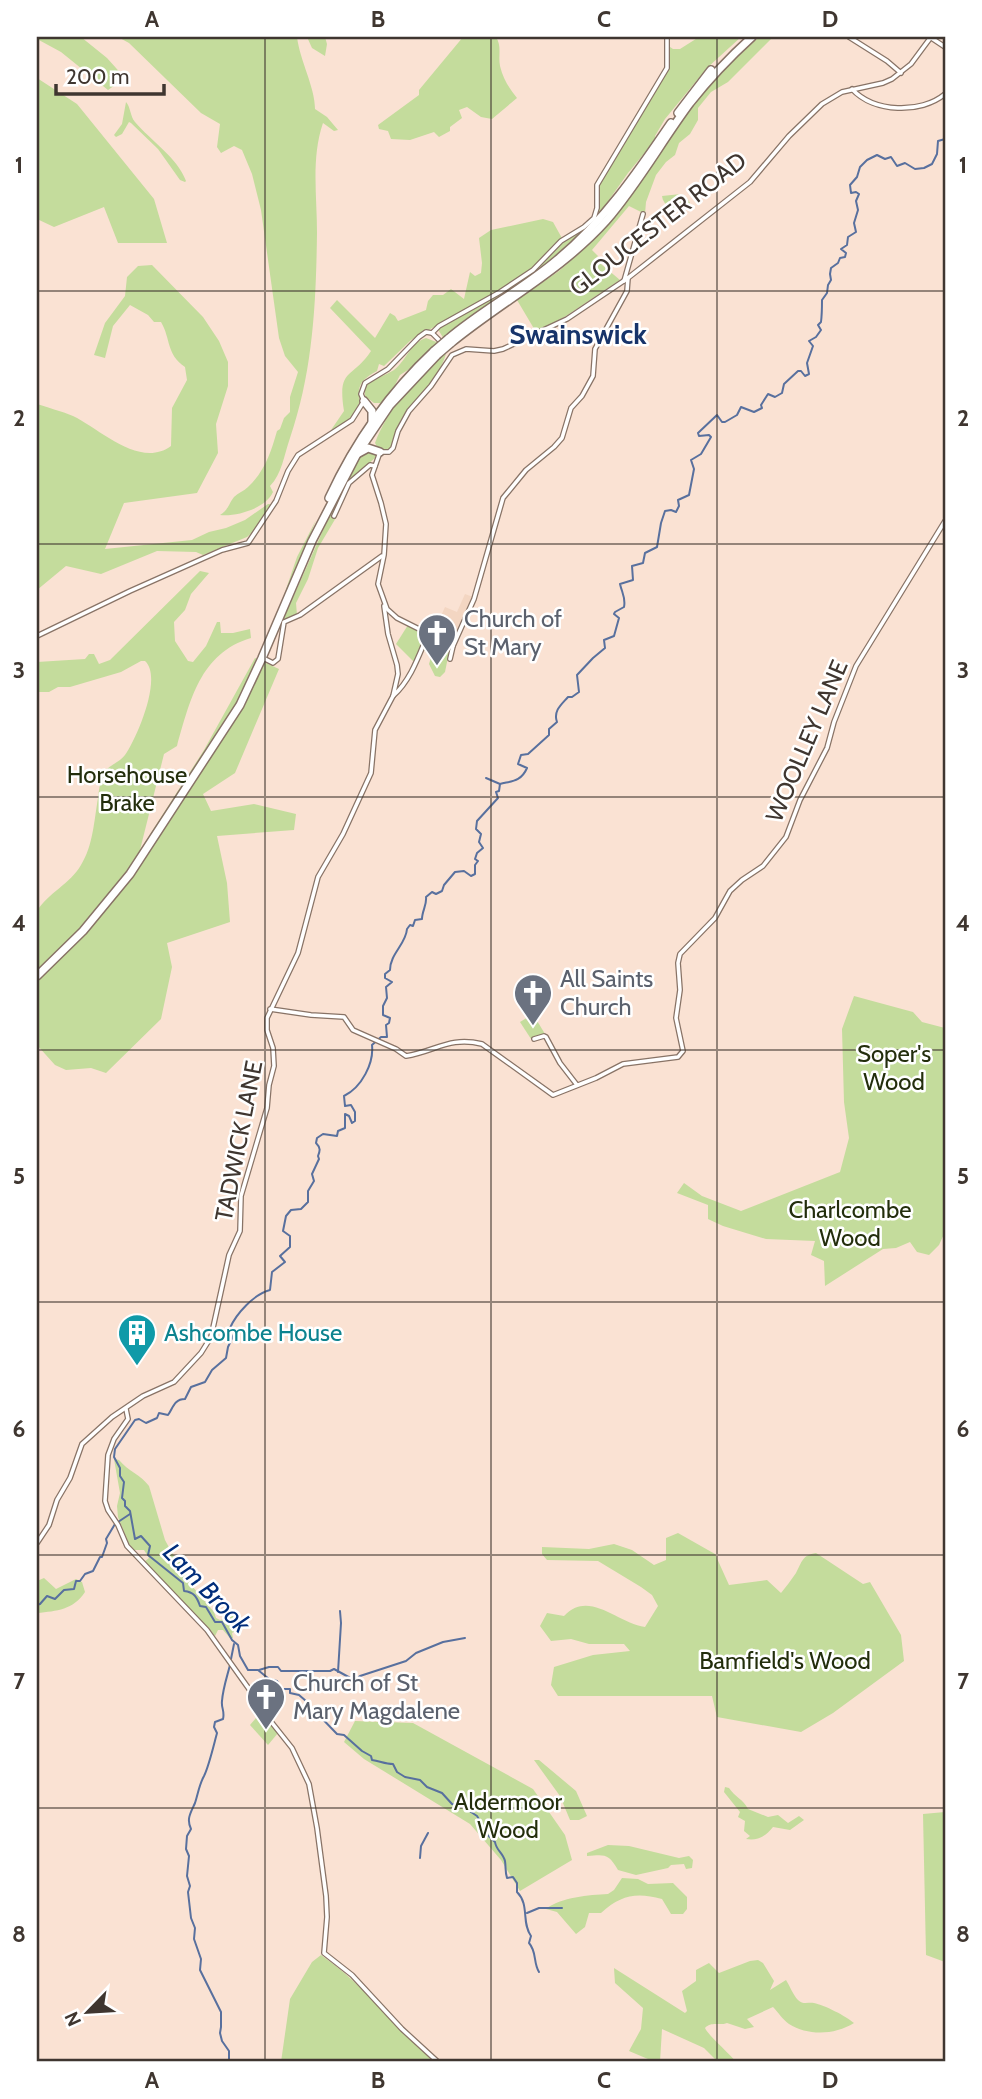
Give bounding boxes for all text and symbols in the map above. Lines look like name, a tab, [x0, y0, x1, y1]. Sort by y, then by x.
text: A	[145, 5, 160, 33]
text: B	[371, 5, 385, 33]
text: C	[597, 5, 611, 33]
text: D	[822, 5, 838, 33]
scale bar	[56, 52, 164, 96]
text: 200 m	[66, 64, 129, 89]
street label: GLOUCESTER ROAD	[563, 146, 752, 302]
text: 1	[15, 151, 23, 179]
text: 1	[959, 151, 967, 179]
district label: Swainswick	[509, 317, 647, 351]
text: 2	[13, 404, 25, 432]
text: 2	[957, 404, 969, 432]
place label: Church of St Mary	[464, 604, 562, 661]
church icon: Church of St Mary	[416, 612, 458, 667]
text: 3	[13, 656, 25, 684]
street label: WOOLLEY LANE	[759, 656, 854, 826]
text: 3	[957, 656, 969, 684]
park label: Horsehouse Brake	[67, 760, 187, 817]
text: 4	[12, 909, 26, 937]
text: 4	[956, 909, 970, 937]
place label: All Saints Church	[560, 964, 653, 1021]
church icon: All Saints Church	[512, 972, 554, 1027]
park label: Soper's Wood	[857, 1039, 931, 1096]
street label: TADWICK LANE	[209, 1058, 268, 1224]
text: 5	[13, 1162, 25, 1190]
text: 5	[957, 1162, 969, 1190]
park label: Charlcombe Wood	[788, 1195, 912, 1252]
building icon: Ashcombe House	[116, 1312, 158, 1367]
place label: Ashcombe House	[164, 1318, 342, 1347]
text: 6	[13, 1415, 25, 1443]
text: 6	[957, 1415, 969, 1443]
water label: Lam Brook	[156, 1536, 258, 1640]
park label: Bamfield's Wood	[699, 1646, 871, 1675]
text: 7	[13, 1667, 25, 1695]
text: 7	[957, 1667, 969, 1695]
place label: Church of St Mary Magdalene	[293, 1668, 460, 1725]
church icon: Church of St Mary Magdalene	[245, 1676, 287, 1731]
park label: Aldermoor Wood	[454, 1787, 563, 1844]
text: 8	[12, 1920, 26, 1948]
text: 8	[956, 1920, 970, 1948]
north arrow	[52, 1976, 122, 2046]
text: N	[60, 2008, 86, 2030]
text: A	[145, 2066, 160, 2094]
text: B	[371, 2066, 385, 2094]
text: C	[597, 2066, 611, 2094]
text: D	[822, 2066, 838, 2094]

